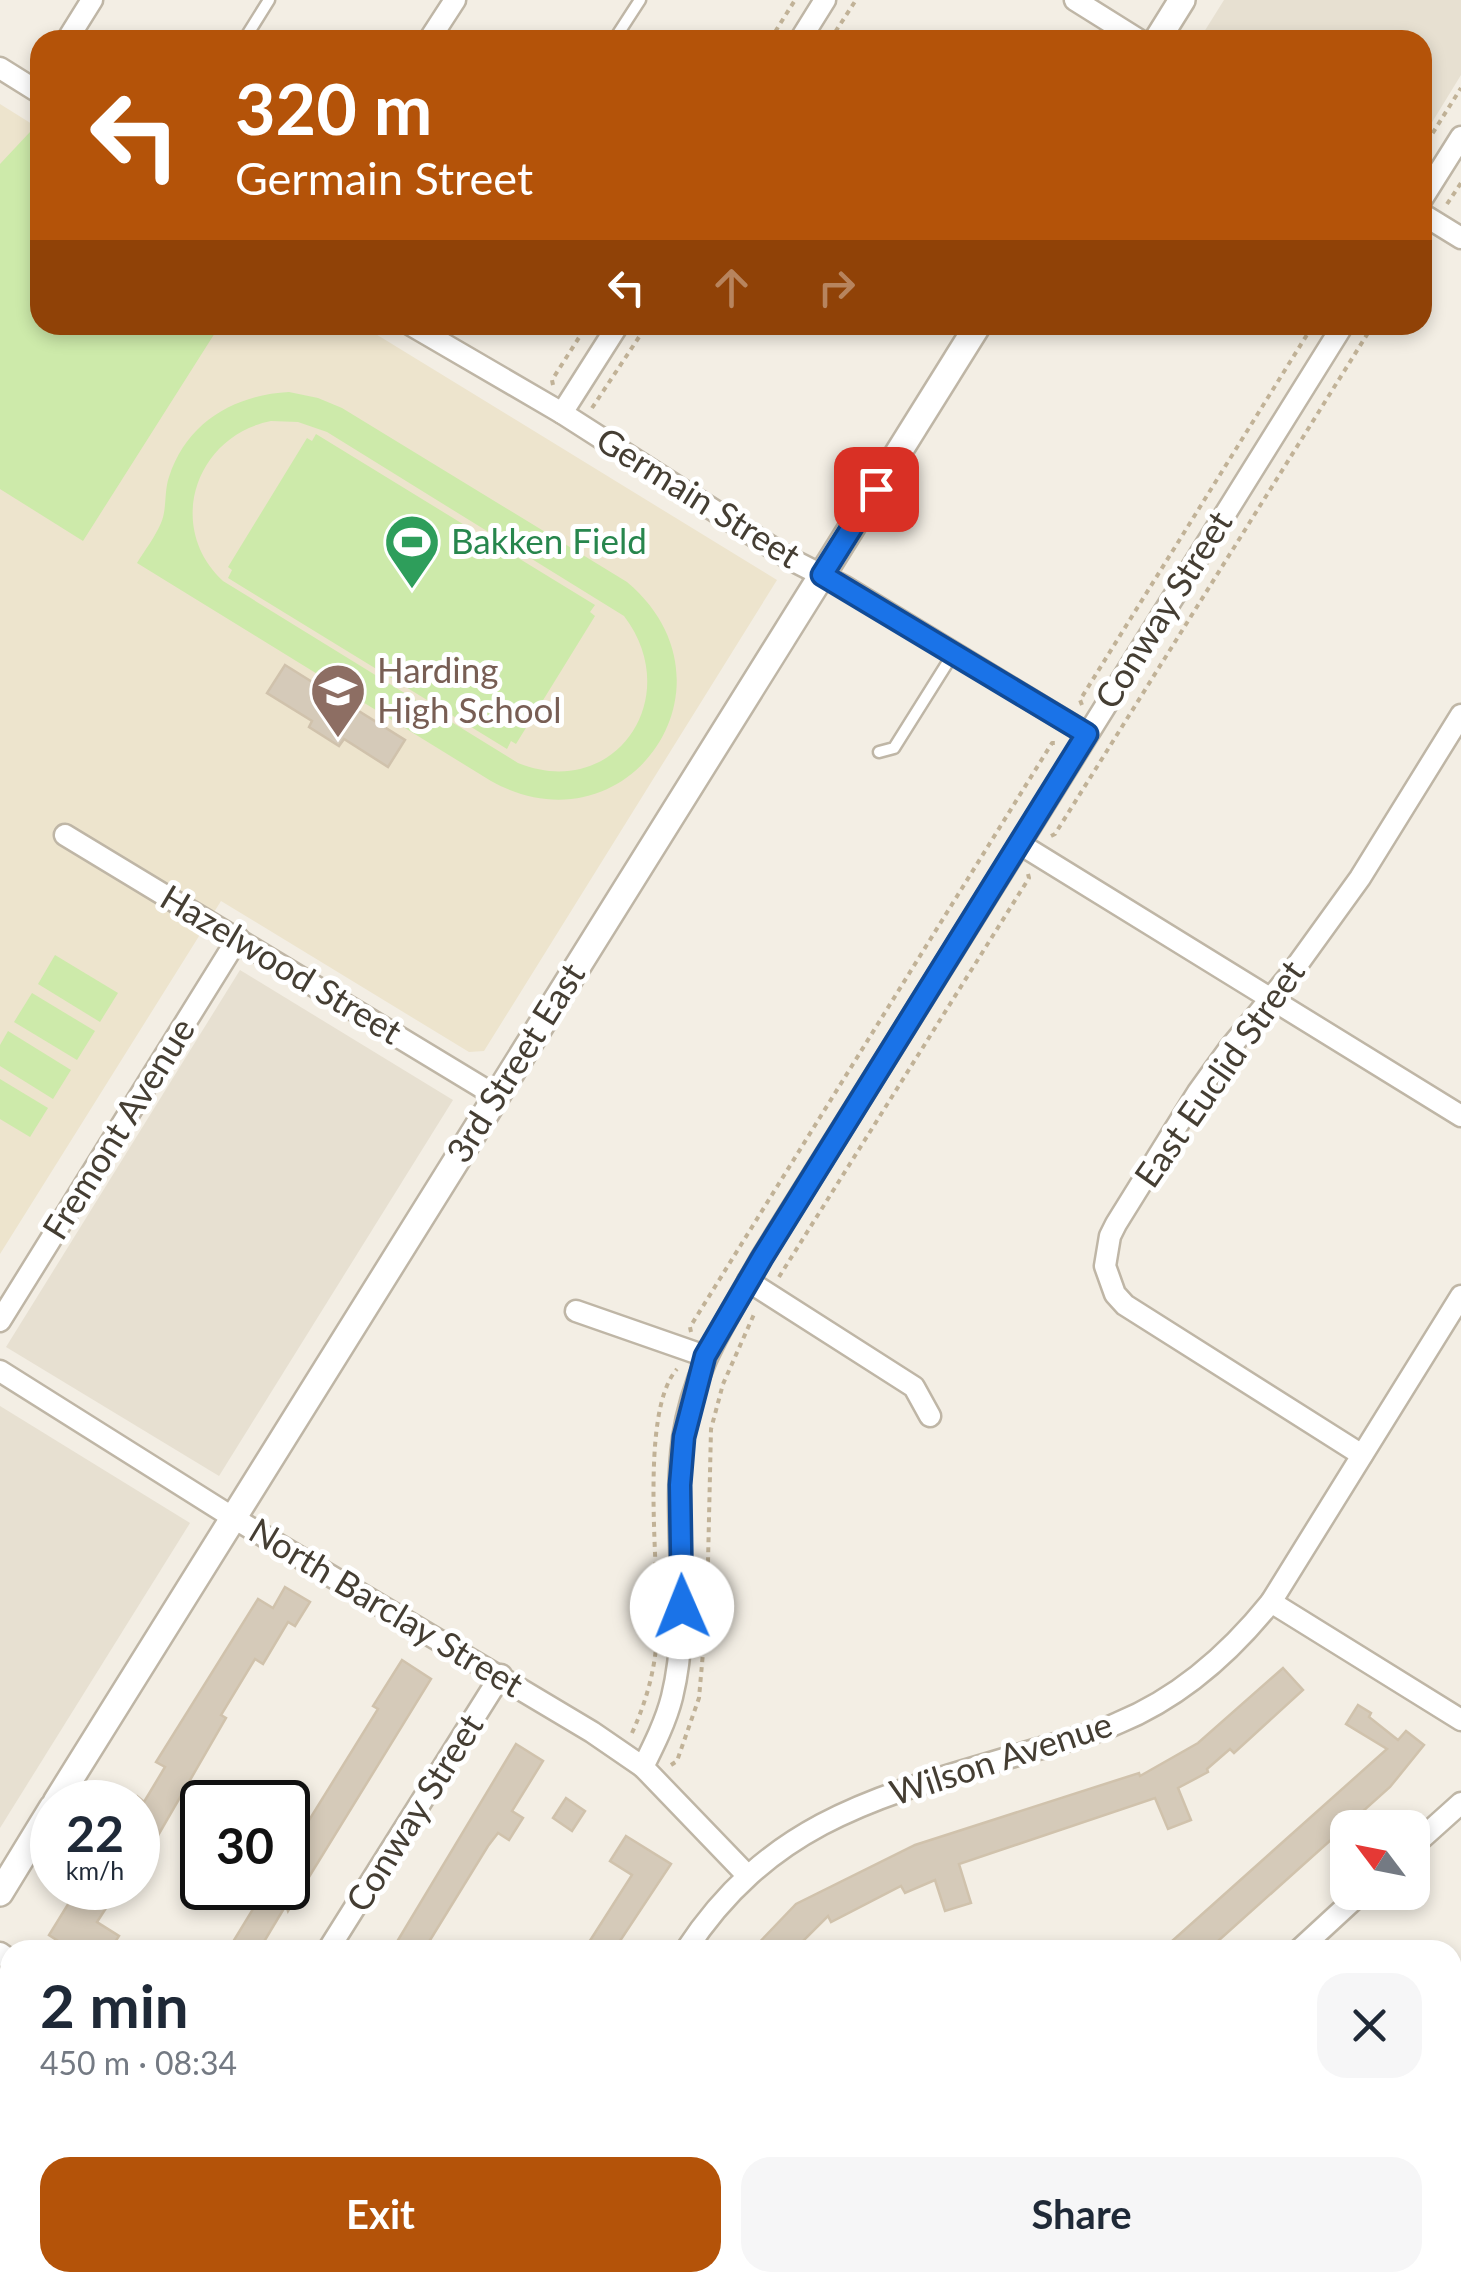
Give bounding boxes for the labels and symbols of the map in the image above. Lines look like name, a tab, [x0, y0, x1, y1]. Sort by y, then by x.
street label: Germain Street	[590, 417, 809, 576]
pin	[834, 447, 919, 532]
street label: Conway Street	[1085, 502, 1240, 715]
sports icon: Bakken Field	[382, 512, 442, 591]
place label: Bakken Field	[451, 519, 647, 561]
place label: Harding High School	[377, 648, 562, 730]
school or university icon: Harding High School	[308, 661, 368, 740]
street label: Hazelwood Street	[154, 875, 410, 1052]
street label: East Euclid Street	[1125, 951, 1312, 1194]
street label: 3rd Street East	[436, 954, 593, 1169]
street label: Fremont Avenue	[32, 1010, 202, 1246]
street label: North Barclay Street	[243, 1508, 532, 1705]
position arrow	[630, 1555, 734, 1659]
street label: Wilson Avenue	[884, 1701, 1117, 1813]
street label: Conway Street	[336, 1705, 491, 1918]
speed limit sign: 30	[180, 1780, 310, 1910]
north arrow	[1330, 1810, 1430, 1910]

